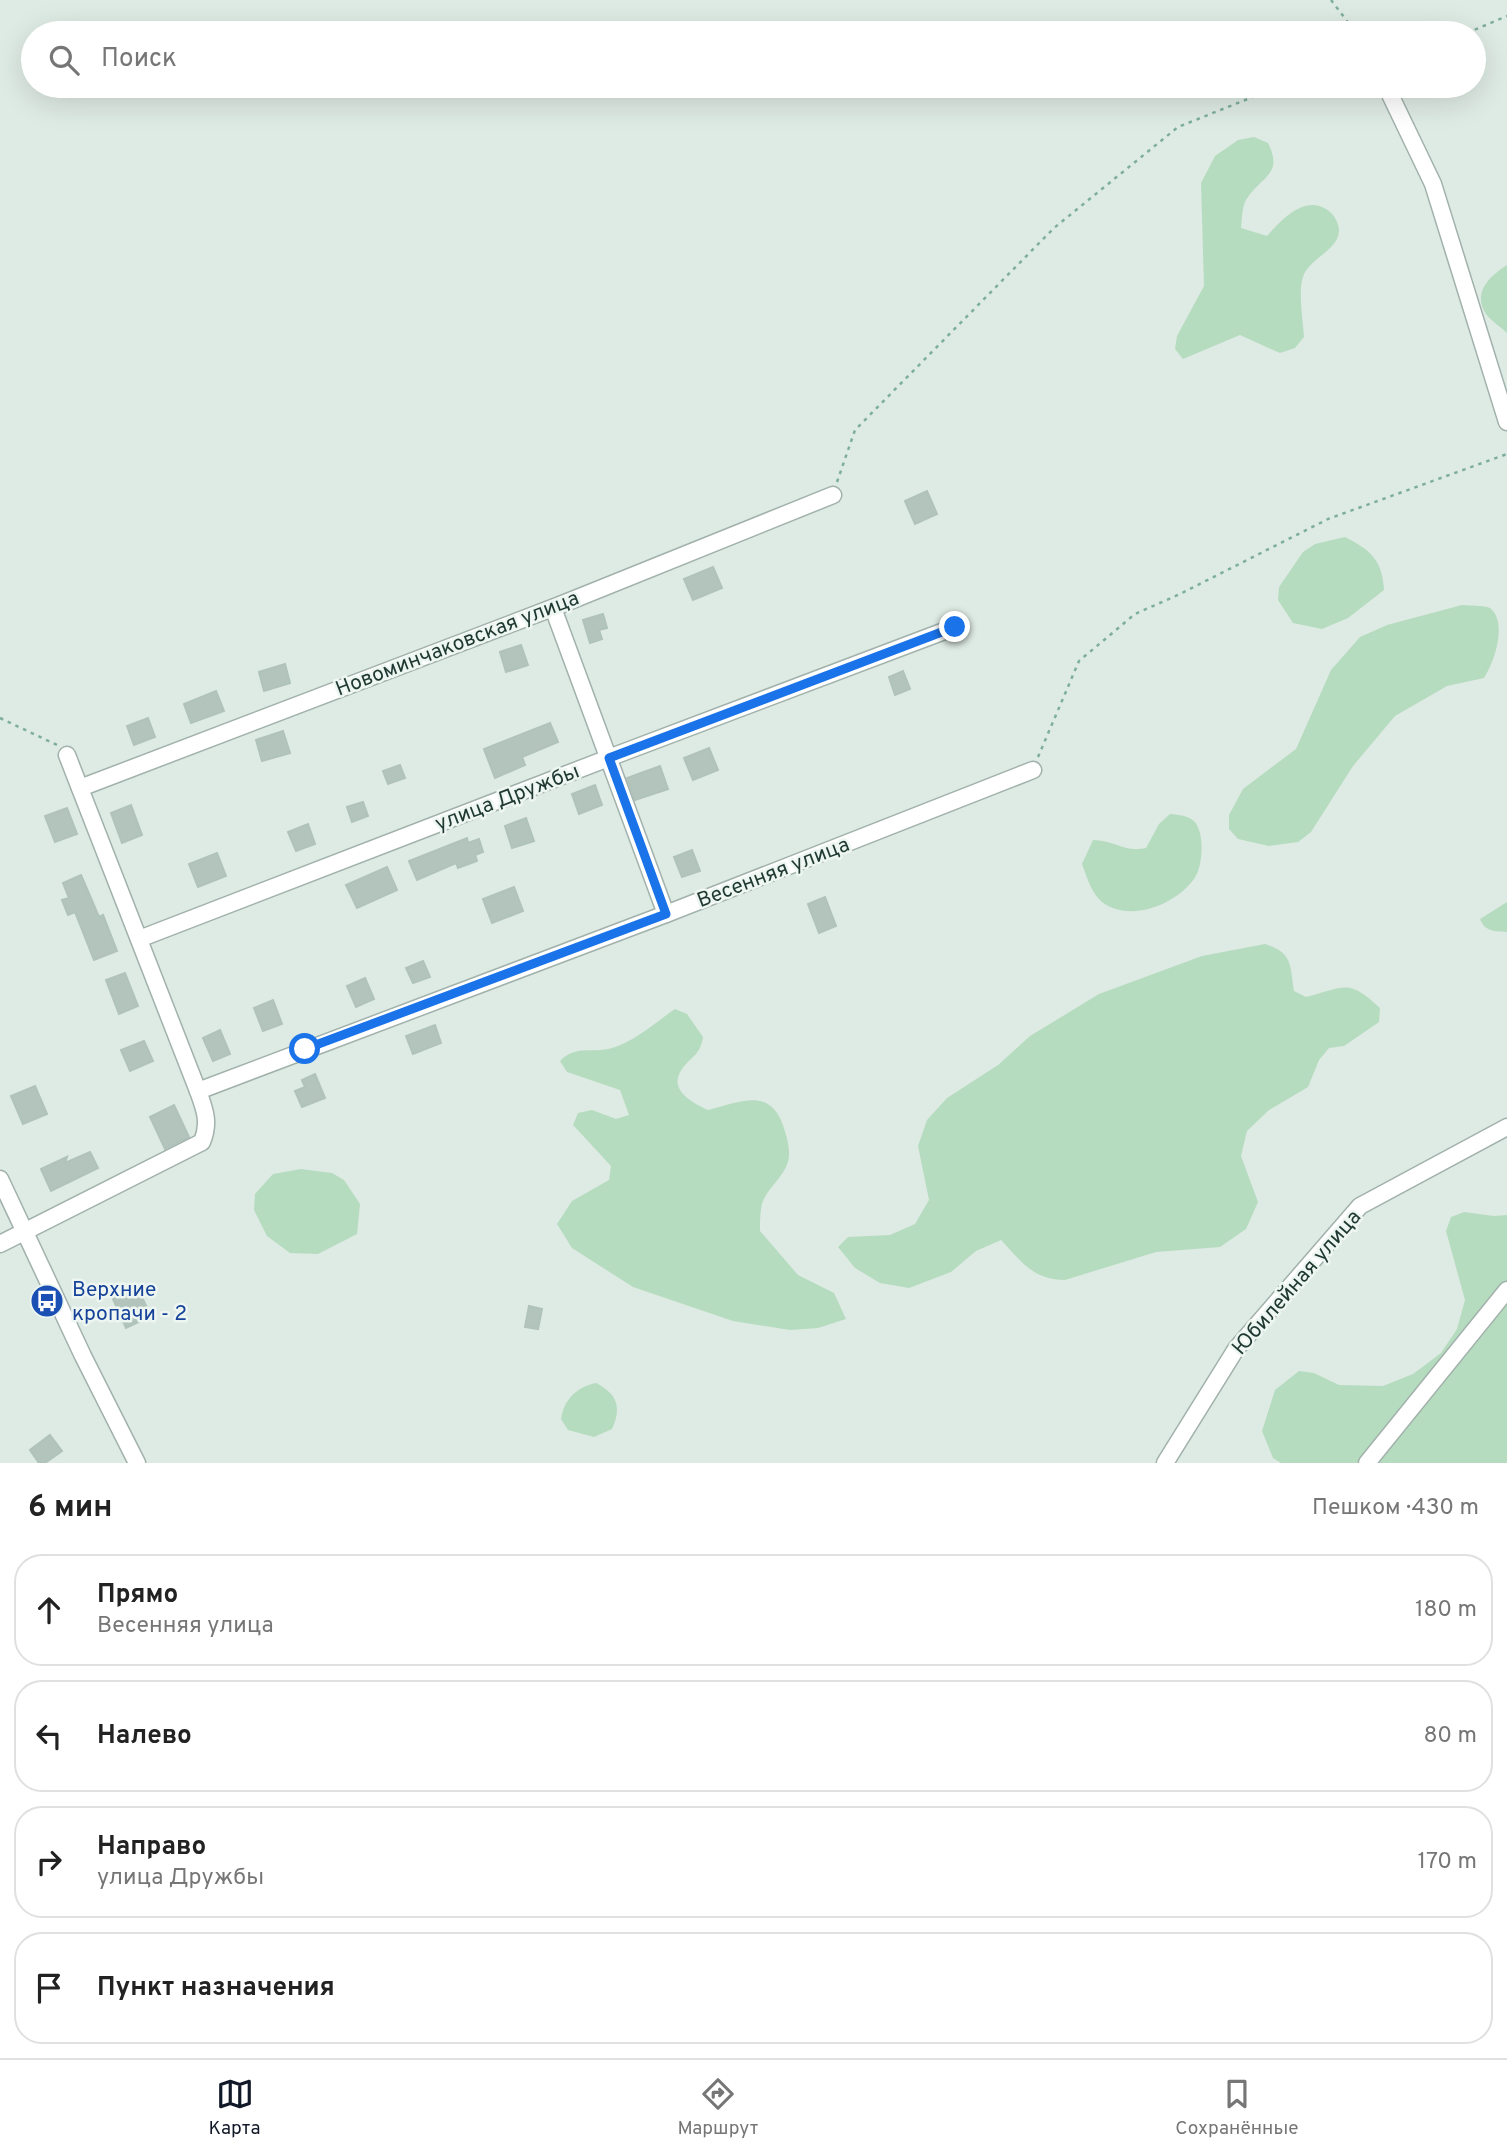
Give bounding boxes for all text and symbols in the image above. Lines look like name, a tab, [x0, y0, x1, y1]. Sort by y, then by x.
search box	[21, 21, 1486, 98]
icon: search	[45, 41, 83, 79]
text: Поиск	[101, 43, 177, 76]
street label: Новоминчаковская улица	[332, 585, 583, 703]
route end	[939, 611, 970, 642]
street label: улица Дружбы	[431, 758, 584, 838]
street label: Весенняя улица	[693, 832, 854, 915]
route start	[289, 1033, 320, 1064]
street label: Юбилейная улица	[1227, 1205, 1368, 1361]
place label: Верхние кропачи - 2	[72, 1277, 187, 1328]
bus stop icon: Верхние кропачи - 2	[28, 1282, 66, 1320]
text: 6 мин	[28, 1490, 112, 1527]
text: Пешком · 430 m	[1312, 1494, 1479, 1523]
text: Прямо	[97, 1579, 178, 1612]
icon: ahead	[30, 1591, 68, 1629]
text: 180 m	[1415, 1596, 1477, 1625]
text: Весенняя улица	[97, 1612, 274, 1641]
icon: left	[30, 1717, 68, 1755]
text: Налево	[97, 1720, 192, 1753]
text: 80 m	[1424, 1722, 1477, 1751]
text: Направо	[97, 1831, 206, 1864]
icon: right	[30, 1843, 68, 1881]
text: 170 m	[1418, 1848, 1477, 1877]
text: улица Дружбы	[97, 1864, 264, 1893]
icon: arrive	[30, 1969, 68, 2007]
text: Пункт назначения	[97, 1972, 335, 2005]
tab: Карта	[208, 2075, 261, 2141]
tab: Маршрут	[677, 2075, 758, 2141]
tab: Сохранённые	[1175, 2075, 1299, 2141]

